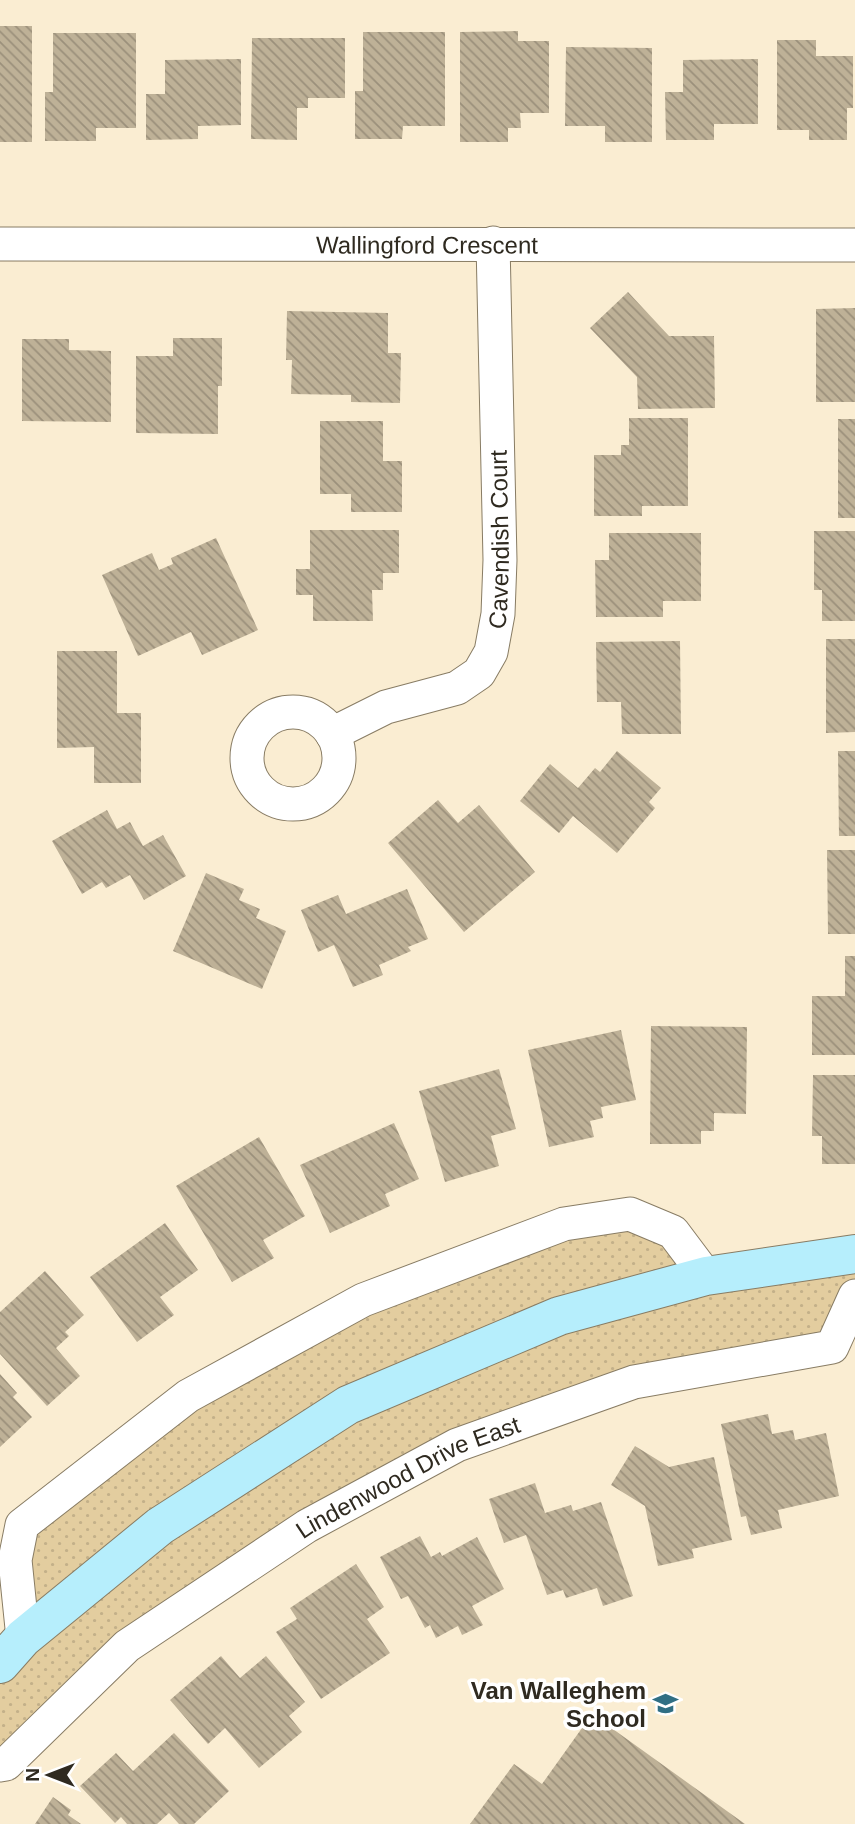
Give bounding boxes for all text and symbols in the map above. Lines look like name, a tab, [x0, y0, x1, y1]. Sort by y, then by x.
street label: Wallingford Crescent	[316, 231, 538, 258]
street label: Cavendish Court	[482, 449, 514, 631]
street label: Lindenwood Drive East	[290, 1410, 524, 1543]
place label: Van Walleghem School	[471, 1677, 646, 1732]
school or university icon: Van Walleghem School	[652, 1690, 680, 1718]
north arrow	[14, 1740, 84, 1810]
text: N	[22, 1768, 43, 1782]

